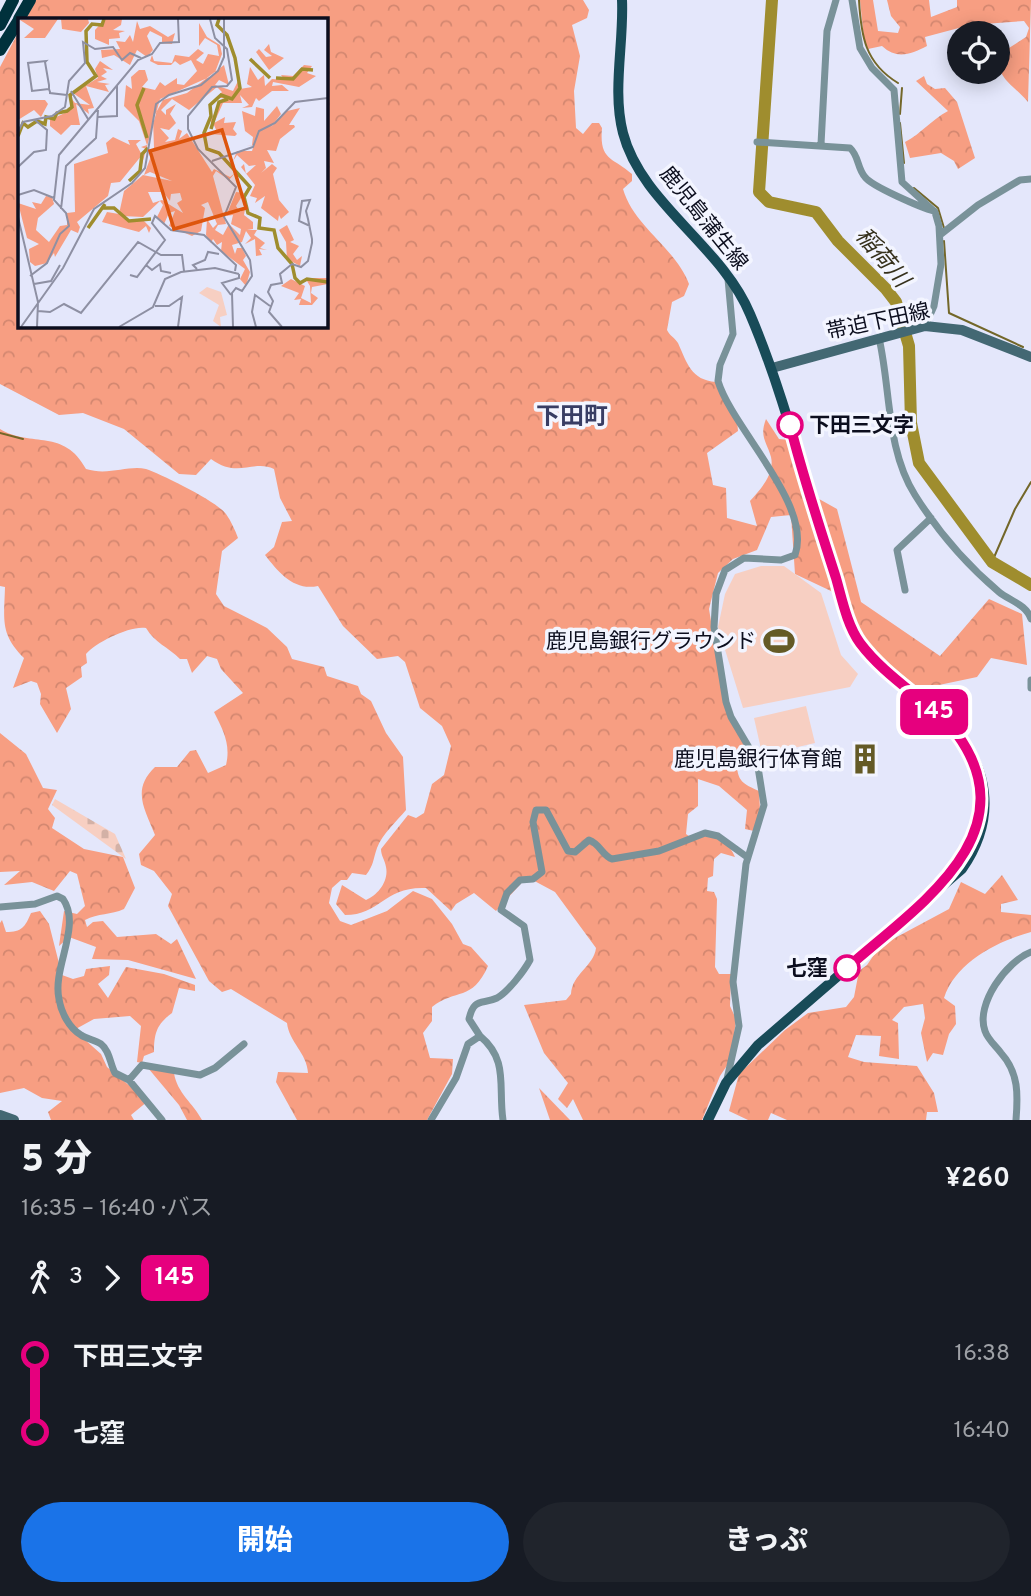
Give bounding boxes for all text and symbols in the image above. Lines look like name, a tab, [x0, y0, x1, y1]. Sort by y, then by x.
inset map	[18, 18, 327, 327]
map controls	[947, 21, 1010, 84]
button: locate	[947, 21, 1010, 84]
street label: 鹿児島蒲生線	[653, 161, 753, 276]
water label: 稲荷川	[848, 223, 916, 297]
street label: 帯迫下田線	[824, 298, 932, 347]
district label: 下田町	[536, 403, 608, 433]
marker: 下田三文字	[777, 412, 803, 438]
place label: 下田三文字	[809, 413, 914, 440]
sports icon: 鹿児島銀行グラウンド	[762, 624, 796, 658]
place label: 鹿児島銀行グラウンド	[546, 629, 756, 656]
line badge: 145	[894, 689, 974, 735]
text: 145	[914, 697, 954, 727]
building icon: 鹿児島銀行体育館	[848, 742, 882, 776]
place label: 鹿児島銀行体育館	[674, 747, 842, 774]
marker: 七窪	[834, 955, 860, 981]
place label: 七窪	[786, 956, 828, 983]
text: 5 分	[21, 1137, 92, 1186]
text: ¥260	[945, 1163, 1010, 1196]
text: 16:35 – 16:40 · バス	[21, 1195, 213, 1224]
icon: walk	[21, 1259, 59, 1297]
icon: forward	[93, 1259, 131, 1297]
text: 3	[69, 1263, 83, 1292]
text: 145	[155, 1263, 195, 1293]
text: 16:38	[955, 1340, 1010, 1369]
text: 下田三文字	[73, 1342, 203, 1375]
text: 16:40	[953, 1417, 1010, 1446]
text: 七窪	[73, 1419, 125, 1452]
button: 開始	[21, 1502, 509, 1582]
button: きっぷ	[523, 1502, 1010, 1582]

